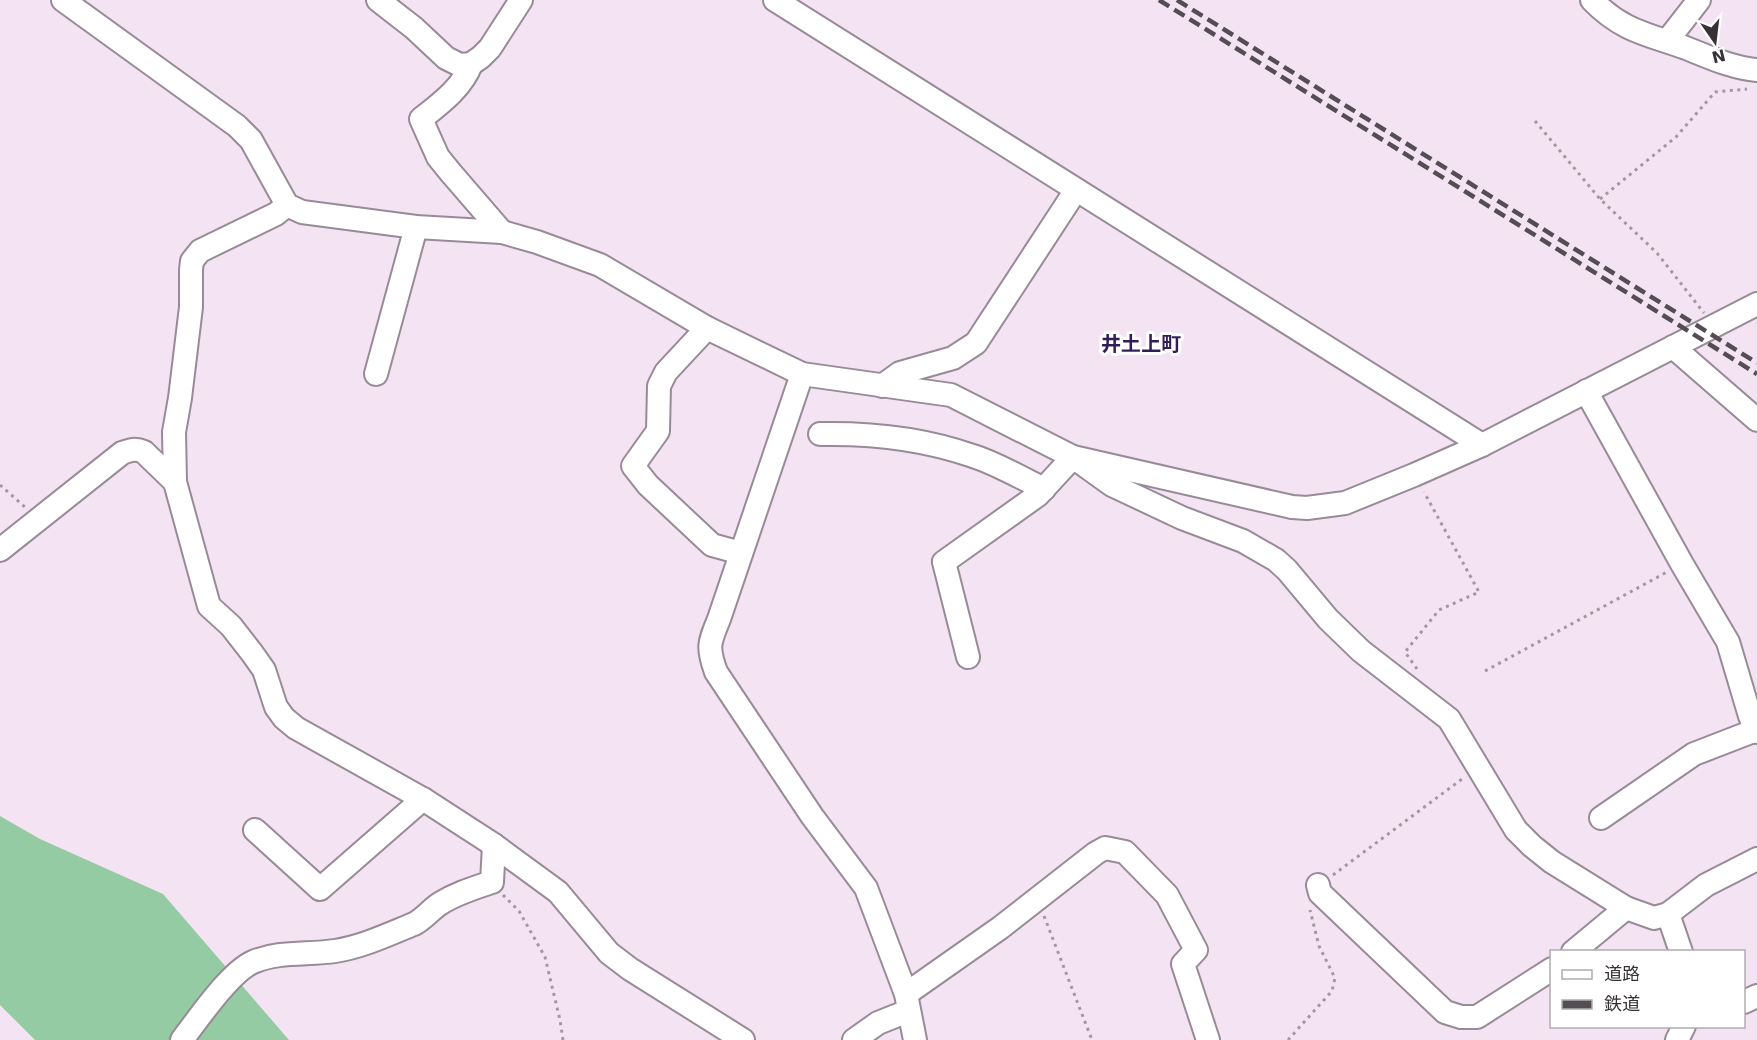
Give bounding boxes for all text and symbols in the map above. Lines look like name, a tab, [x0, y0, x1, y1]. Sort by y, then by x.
north arrow	[1685, 12, 1745, 72]
text: N	[1710, 45, 1727, 67]
district label: 井土上町	[1101, 332, 1181, 356]
legend	[1550, 950, 1745, 1028]
text: 道路	[1604, 963, 1640, 984]
text: 鉄道	[1604, 993, 1640, 1014]

